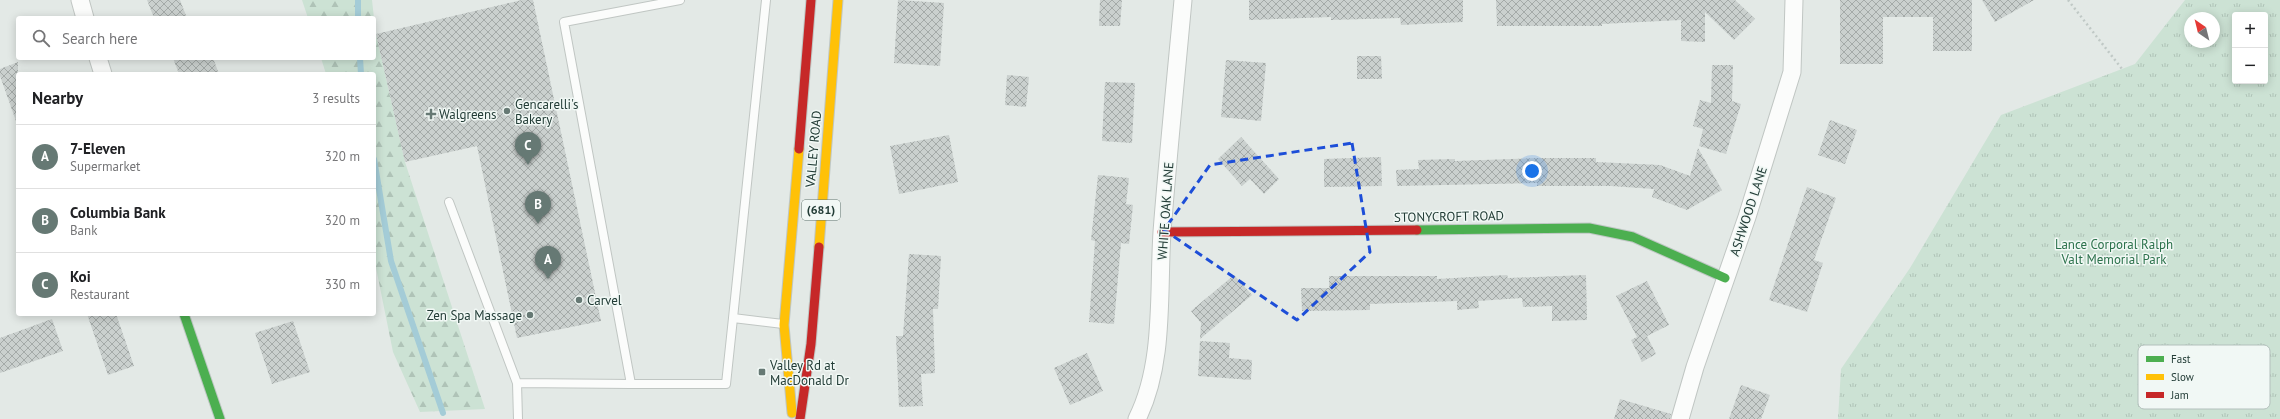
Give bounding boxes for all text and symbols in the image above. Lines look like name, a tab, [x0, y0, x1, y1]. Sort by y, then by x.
north arrow	[2184, 12, 2220, 48]
map controls	[2232, 12, 2268, 84]
button: +	[2232, 12, 2268, 48]
search box	[16, 16, 376, 60]
icon: search	[30, 27, 52, 49]
text: Search here	[62, 29, 138, 48]
button: −	[2232, 48, 2268, 84]
text: Nearby	[32, 87, 83, 109]
text: 3 results	[312, 90, 360, 107]
place label: Gencarelli's Bakery	[515, 96, 579, 128]
place label: Walgreens	[439, 106, 497, 123]
marker: Gencarelli's Bakery	[502, 106, 512, 116]
marker: Walgreens	[426, 109, 436, 119]
street label: VALLEY ROAD	[802, 110, 825, 189]
pin: C	[515, 132, 541, 165]
text: 7-Eleven	[70, 139, 125, 158]
text: A	[41, 148, 49, 165]
text: 320 m	[325, 148, 360, 165]
text: Supermarket	[70, 158, 140, 175]
street label: WHITE OAK LANE	[1154, 161, 1177, 261]
your location	[1522, 161, 1542, 181]
street label: ASHWOOD LANE	[1726, 164, 1771, 258]
pin: B	[525, 191, 551, 224]
road number: (681)	[802, 200, 840, 220]
text: Columbia Bank	[70, 203, 166, 222]
street label: STONYCROFT ROAD	[1394, 207, 1504, 226]
text: B	[41, 212, 49, 229]
text: 320 m	[325, 212, 360, 229]
text: Bank	[70, 222, 97, 239]
park label: Lance Corporal Ralph Valt Memorial Park	[2055, 236, 2173, 268]
pin: A	[535, 246, 561, 279]
text: Koi	[70, 267, 91, 286]
text: C	[41, 276, 49, 293]
text: 330 m	[325, 276, 360, 293]
text: Restaurant	[70, 286, 129, 303]
place label: Carvel	[587, 292, 622, 309]
marker: Carvel	[574, 295, 584, 305]
place label: Zen Spa Massage	[427, 307, 522, 324]
marker: Zen Spa Massage	[525, 310, 535, 320]
legend	[2138, 345, 2270, 409]
text: Fast	[2171, 352, 2191, 366]
place label: Valley Rd at MacDonald Dr	[769, 357, 849, 389]
marker: Valley Rd at MacDonald Dr	[757, 367, 767, 377]
text: Slow	[2171, 370, 2194, 384]
text: Jam	[2170, 388, 2189, 402]

